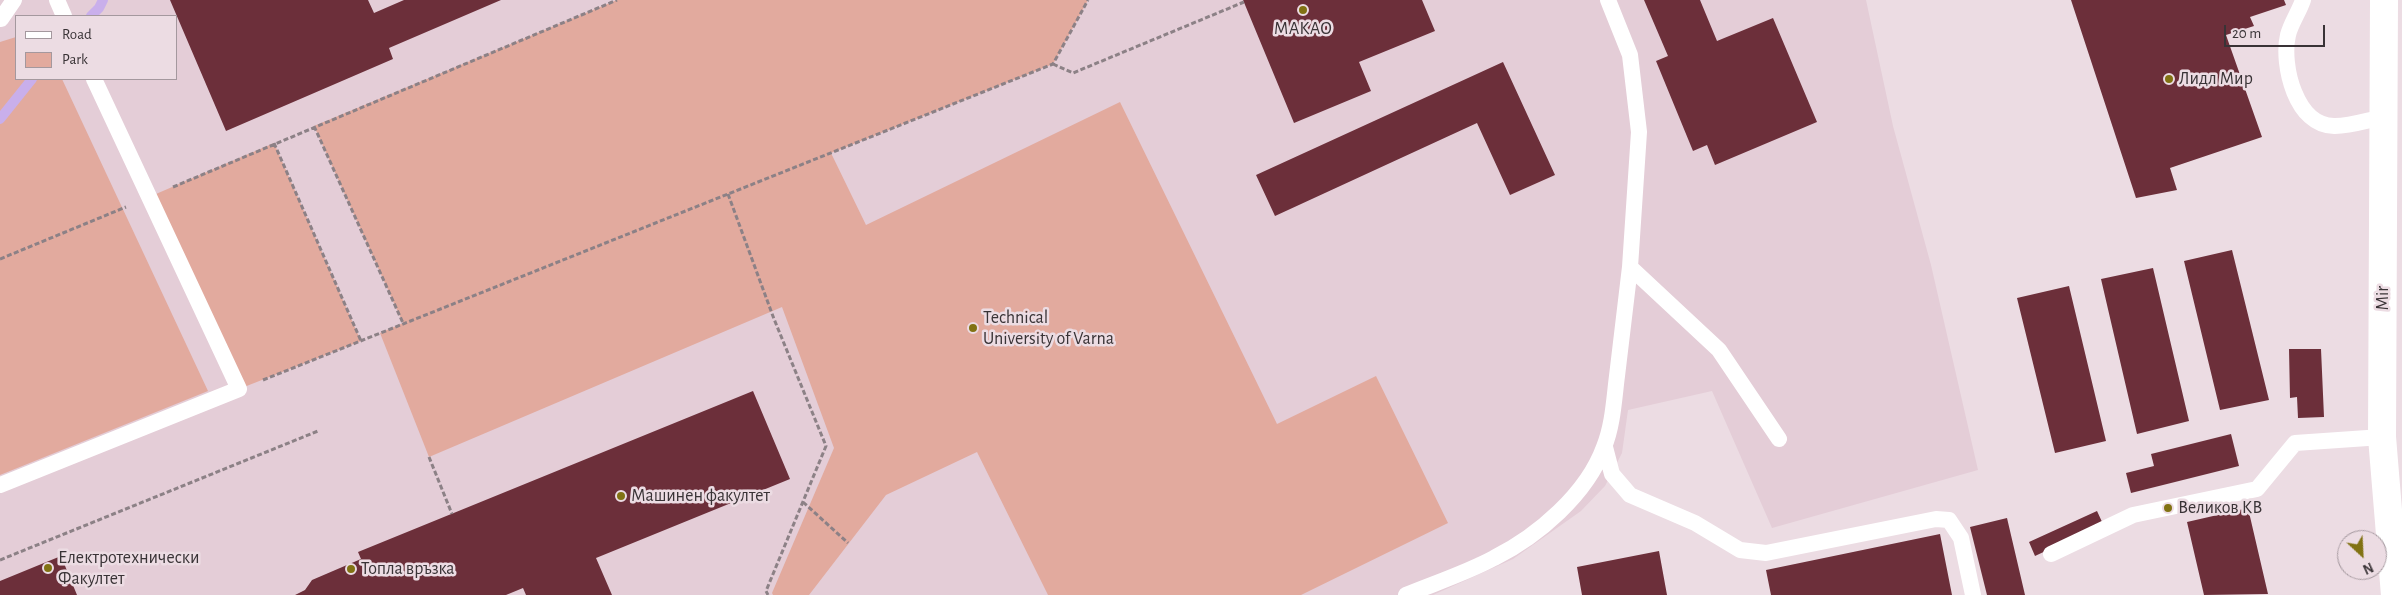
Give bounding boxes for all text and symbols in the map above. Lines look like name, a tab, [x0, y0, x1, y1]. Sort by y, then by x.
marker: МАКАО	[1297, 4, 1309, 16]
legend	[15, 15, 178, 80]
scale bar	[2227, 15, 2328, 47]
place label: МАКАО	[1274, 18, 1332, 40]
text: 20 m	[2232, 26, 2261, 41]
text: Road	[62, 27, 92, 42]
text: Park	[62, 52, 88, 67]
place label: Лидл Мир	[2179, 68, 2253, 90]
marker: Лидл Мир	[2163, 73, 2175, 85]
street label: Mir	[2372, 286, 2394, 310]
place label: Technical University of Varna	[983, 307, 1114, 350]
marker: Technical University of Varna	[967, 322, 979, 334]
place label: Машинен факултет	[631, 485, 770, 507]
marker: Машинен факултет	[615, 490, 627, 502]
place label: Великов КВ	[2178, 497, 2262, 519]
marker: Великов КВ	[2162, 502, 2174, 514]
north arrow	[2337, 530, 2387, 580]
place label: Електротехнически Факултет	[58, 547, 200, 590]
place label: Топла връзка	[361, 558, 455, 580]
text: N	[2361, 559, 2375, 576]
marker: Електротехнически Факултет	[42, 562, 54, 574]
marker: Топла връзка	[345, 563, 357, 575]

